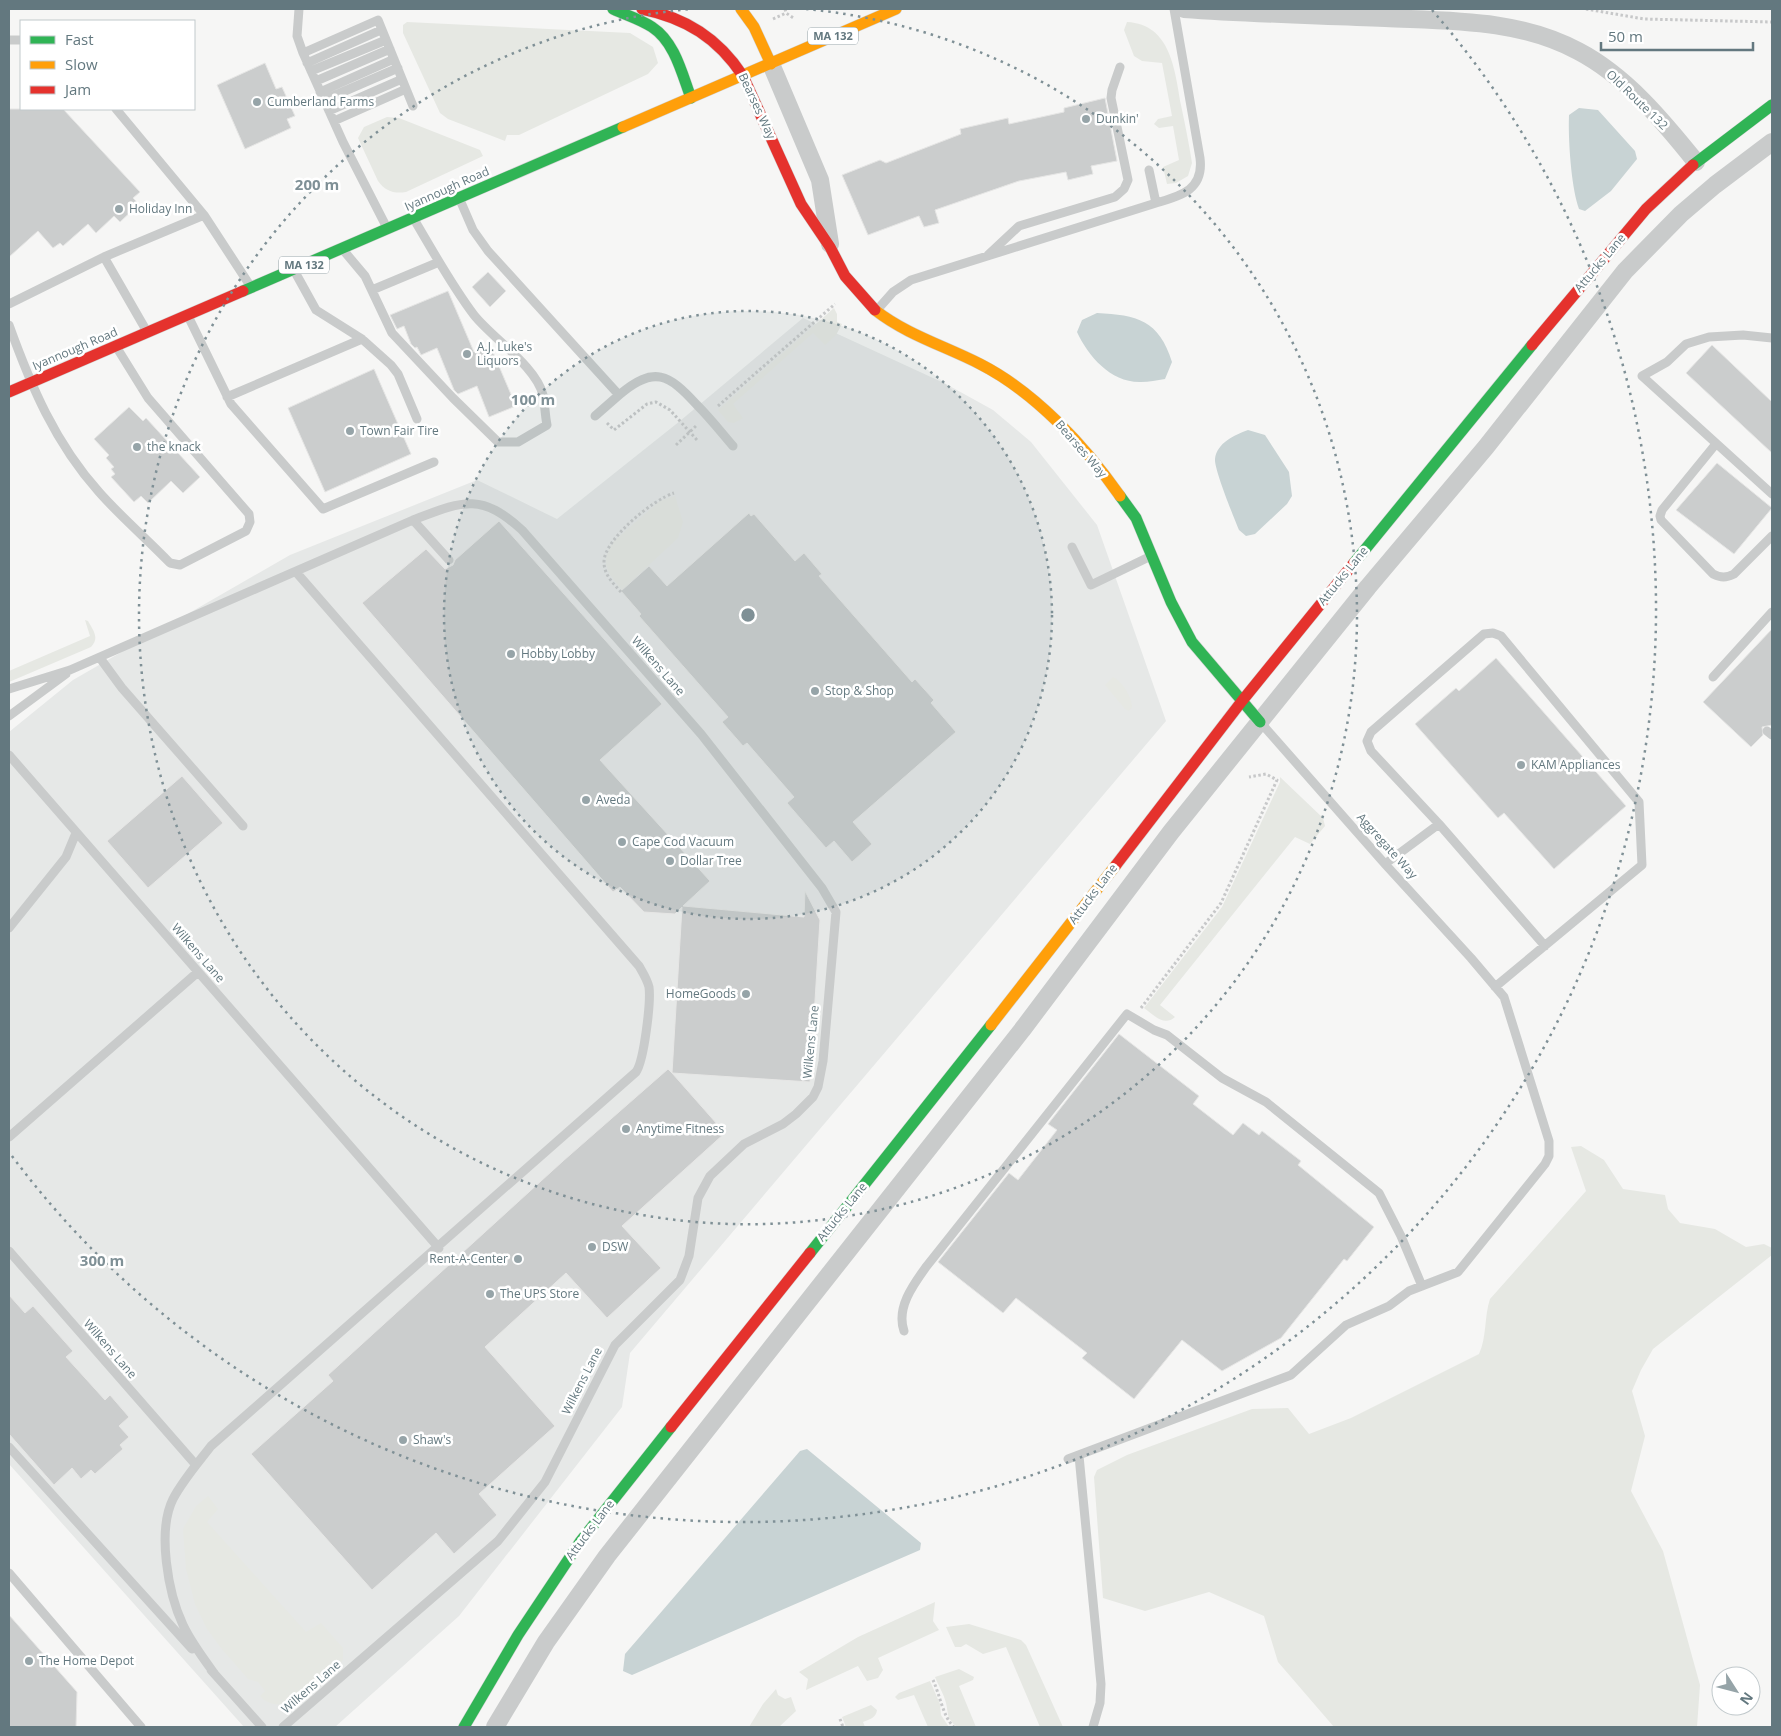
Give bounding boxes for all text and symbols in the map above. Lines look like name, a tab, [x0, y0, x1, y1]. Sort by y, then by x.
legend	[20, 20, 195, 110]
scale bar	[1601, 20, 1754, 52]
text: 50 m	[1608, 26, 1643, 46]
road number: MA 132	[808, 28, 858, 44]
text: Fast	[65, 29, 94, 49]
text: Slow	[65, 54, 98, 74]
street label: Old Route 132	[1603, 66, 1672, 133]
street label: Bearses Way	[735, 70, 781, 142]
text: Jam	[63, 79, 91, 99]
place label: Cumberland Farms	[267, 93, 374, 110]
marker: Cumberland Farms	[251, 96, 263, 108]
place label: Dunkin'	[1096, 110, 1139, 127]
marker: Dunkin'	[1080, 113, 1092, 125]
street label: Iyannough Road	[402, 162, 492, 215]
text: 200 m	[295, 174, 339, 194]
place label: Holiday Inn	[129, 200, 192, 217]
marker: Holiday Inn	[113, 203, 125, 215]
street label: Attucks Lane	[1570, 230, 1629, 295]
road number: MA 132	[279, 256, 329, 274]
street label: Iyannough Road	[30, 323, 120, 374]
place label: A.J. Luke's Liquors	[477, 338, 533, 369]
marker: A.J. Luke's Liquors	[461, 348, 473, 360]
text: 100 m	[511, 389, 555, 409]
street label: Bearses Way	[1052, 416, 1112, 482]
place label: Town Fair Tire	[360, 422, 439, 439]
marker: Town Fair Tire	[344, 425, 356, 437]
place label: the knack	[147, 438, 202, 455]
marker: the knack	[131, 441, 143, 453]
street label: Attucks Lane	[1314, 542, 1372, 609]
centre of rings	[739, 606, 757, 624]
street label: Wilkens Lane	[628, 632, 689, 699]
place label: Hobby Lobby	[521, 645, 596, 662]
marker: Hobby Lobby	[505, 648, 517, 660]
place label: Stop & Shop	[825, 682, 894, 699]
marker: Stop & Shop	[809, 685, 821, 697]
place label: KAM Appliances	[1531, 756, 1621, 773]
marker: KAM Appliances	[1515, 759, 1527, 771]
place label: Aveda	[596, 791, 630, 808]
marker: Aveda	[580, 794, 592, 806]
street label: Aggregate Way	[1353, 809, 1422, 883]
place label: Cape Cod Vacuum	[632, 833, 734, 850]
marker: Cape Cod Vacuum	[616, 836, 628, 848]
place label: Dollar Tree	[680, 852, 742, 869]
marker: Dollar Tree	[664, 855, 676, 867]
street label: Attucks Lane	[1064, 860, 1121, 927]
street label: Wilkens Lane	[168, 919, 229, 986]
place label: HomeGoods	[666, 985, 736, 1002]
marker: HomeGoods	[740, 988, 752, 1000]
street label: Wilkens Lane	[798, 1004, 823, 1079]
place label: Anytime Fitness	[636, 1120, 725, 1137]
marker: Anytime Fitness	[620, 1123, 632, 1135]
street label: Attucks Lane	[813, 1178, 871, 1245]
place label: DSW	[602, 1238, 628, 1255]
marker: DSW	[586, 1241, 598, 1253]
text: 300 m	[80, 1250, 124, 1270]
place label: Rent-A-Center	[429, 1250, 508, 1267]
marker: Rent-A-Center	[512, 1253, 524, 1265]
place label: The UPS Store	[500, 1285, 579, 1302]
marker: The UPS Store	[484, 1288, 496, 1300]
street label: Wilkens Lane	[80, 1315, 141, 1382]
street label: Wilkens Lane	[557, 1344, 606, 1417]
place label: Shaw's	[413, 1431, 452, 1448]
marker: Shaw's	[397, 1434, 409, 1446]
street label: Attucks Lane	[561, 1496, 618, 1563]
place label: The Home Depot	[39, 1652, 134, 1669]
marker: The Home Depot	[23, 1655, 35, 1667]
street label: Wilkens Lane	[277, 1656, 344, 1717]
north arrow	[1711, 1666, 1761, 1716]
text: N	[1736, 1689, 1758, 1709]

